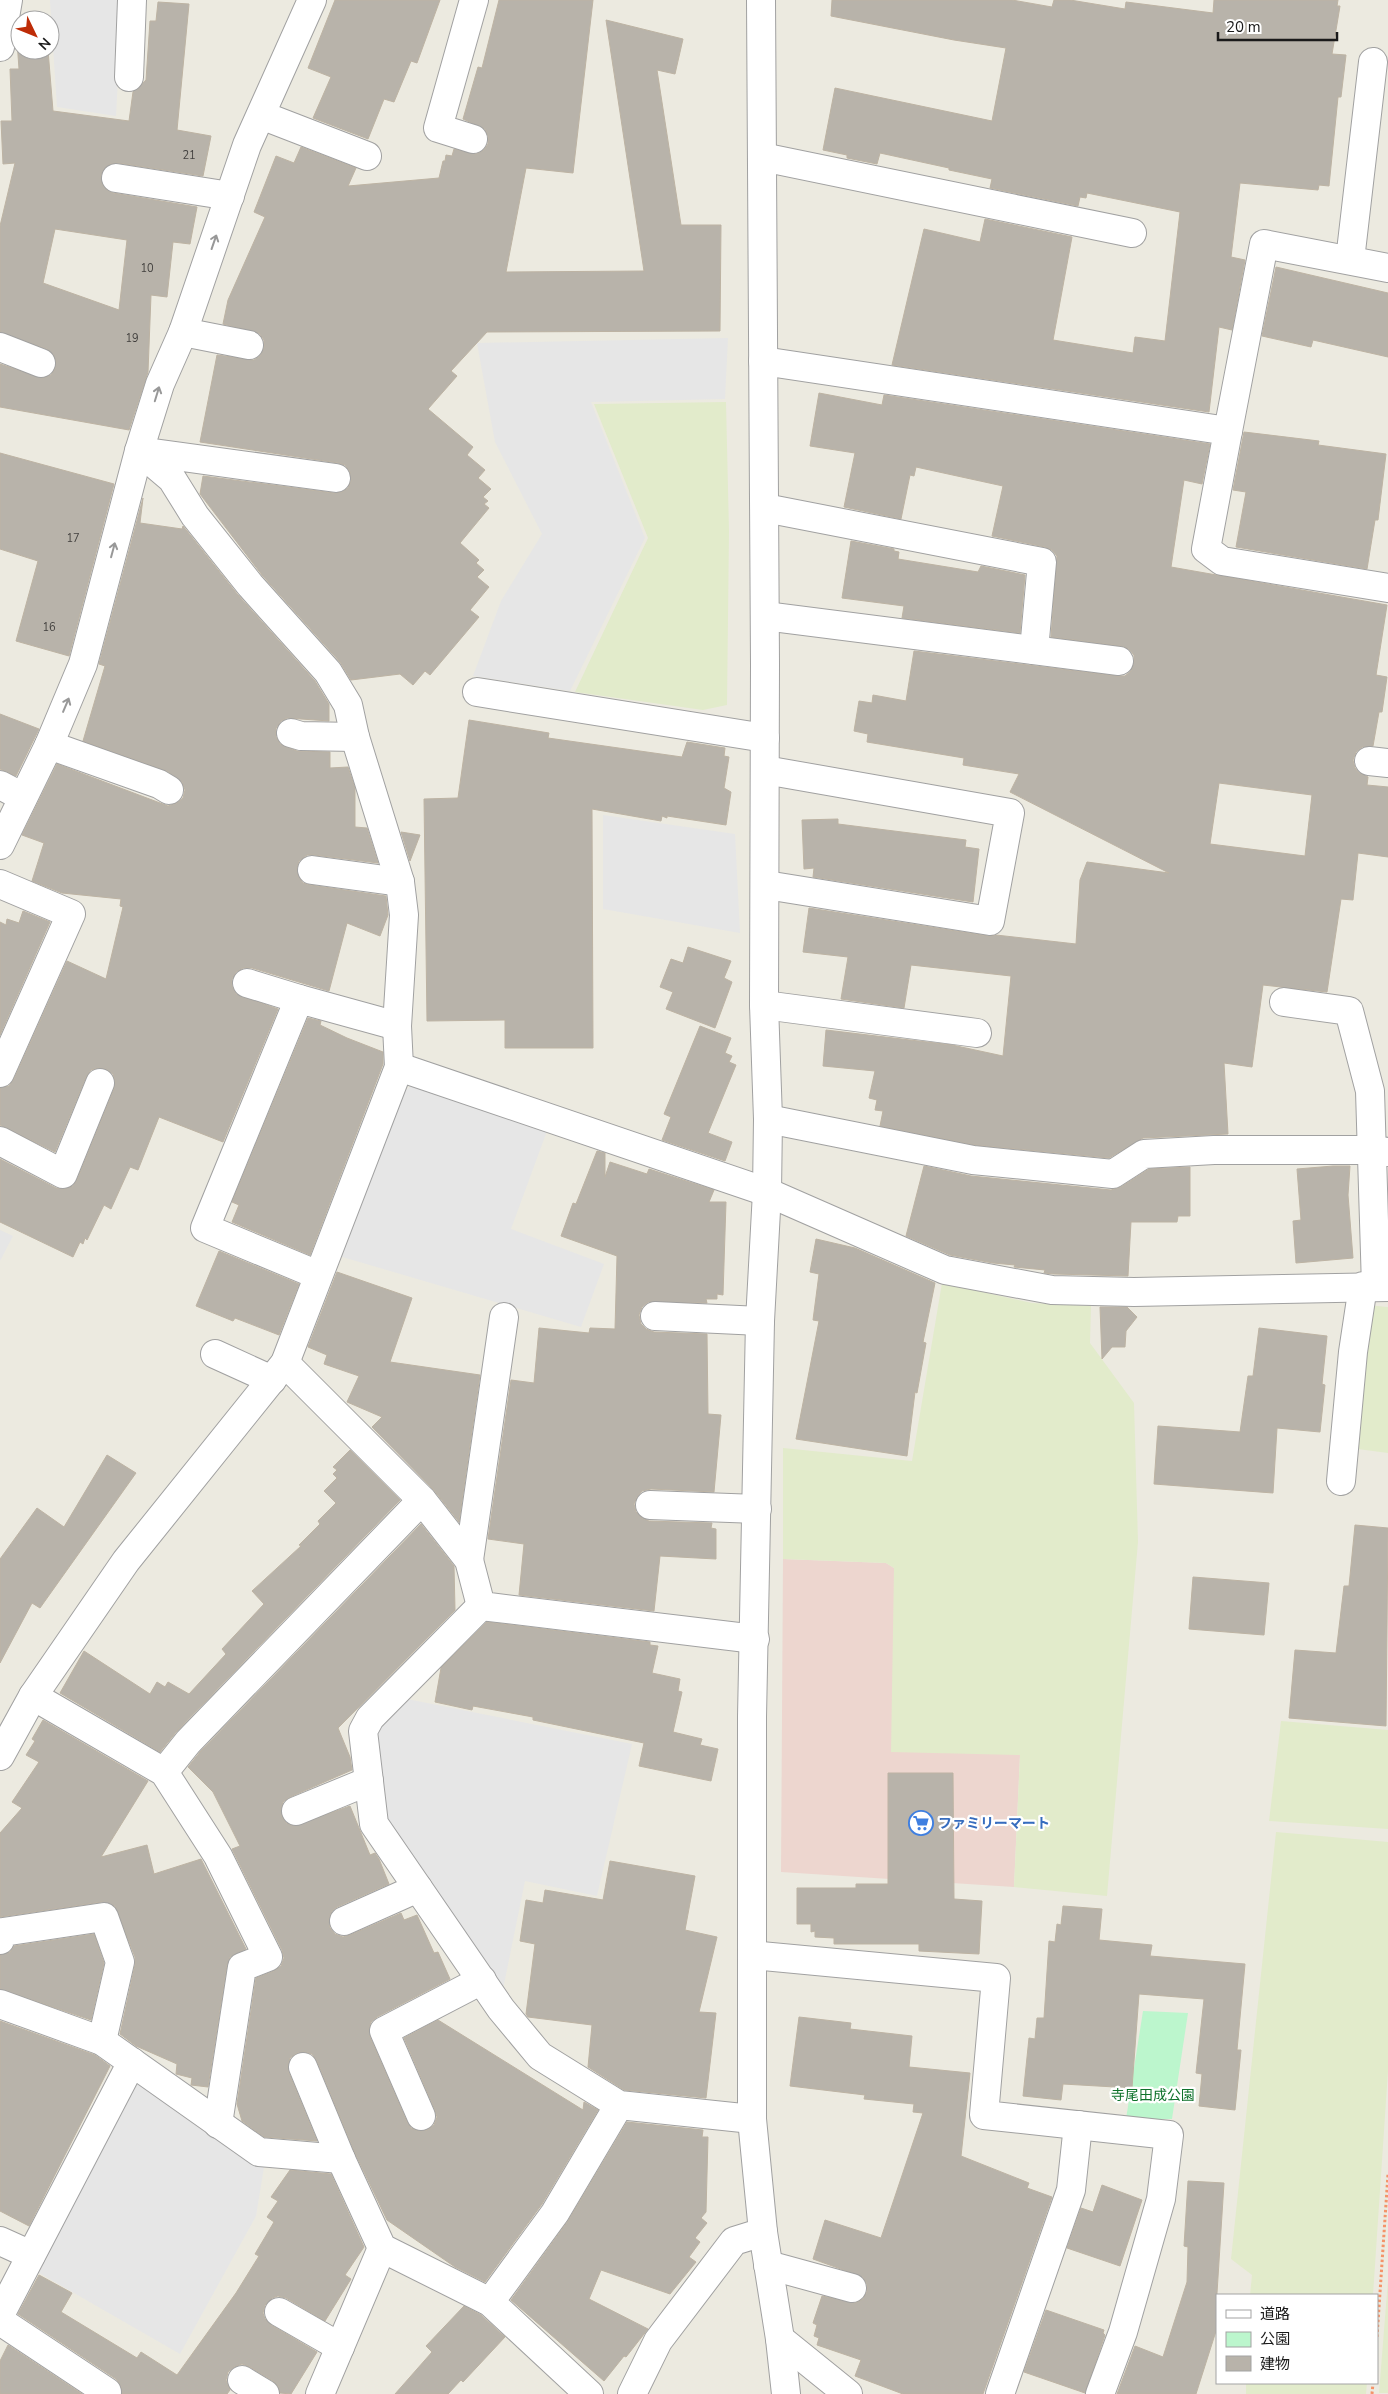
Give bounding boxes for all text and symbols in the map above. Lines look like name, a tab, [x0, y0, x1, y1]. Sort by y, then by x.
north arrow	[10, 10, 60, 60]
scale bar	[1218, 10, 1337, 42]
text: 20 m	[1226, 17, 1261, 37]
text: N	[34, 33, 55, 54]
house number: 21	[182, 148, 196, 163]
one-way arrow	[210, 234, 219, 250]
house number: 10	[140, 261, 154, 276]
house number: 19	[125, 331, 139, 346]
one-way arrow	[153, 386, 163, 402]
house number: 17	[66, 531, 80, 546]
one-way arrow	[109, 543, 118, 559]
house number: 16	[42, 620, 56, 635]
one-way arrow	[61, 698, 71, 713]
supermarket icon: ファミリーマート	[908, 1810, 934, 1836]
place label: ファミリーマート	[938, 1814, 1050, 1833]
park label: 寺尾田成公園	[1111, 2086, 1195, 2105]
legend	[1216, 2294, 1378, 2384]
text: 道路	[1260, 2304, 1290, 2324]
text: 公園	[1260, 2329, 1290, 2349]
text: 建物	[1260, 2354, 1290, 2374]

